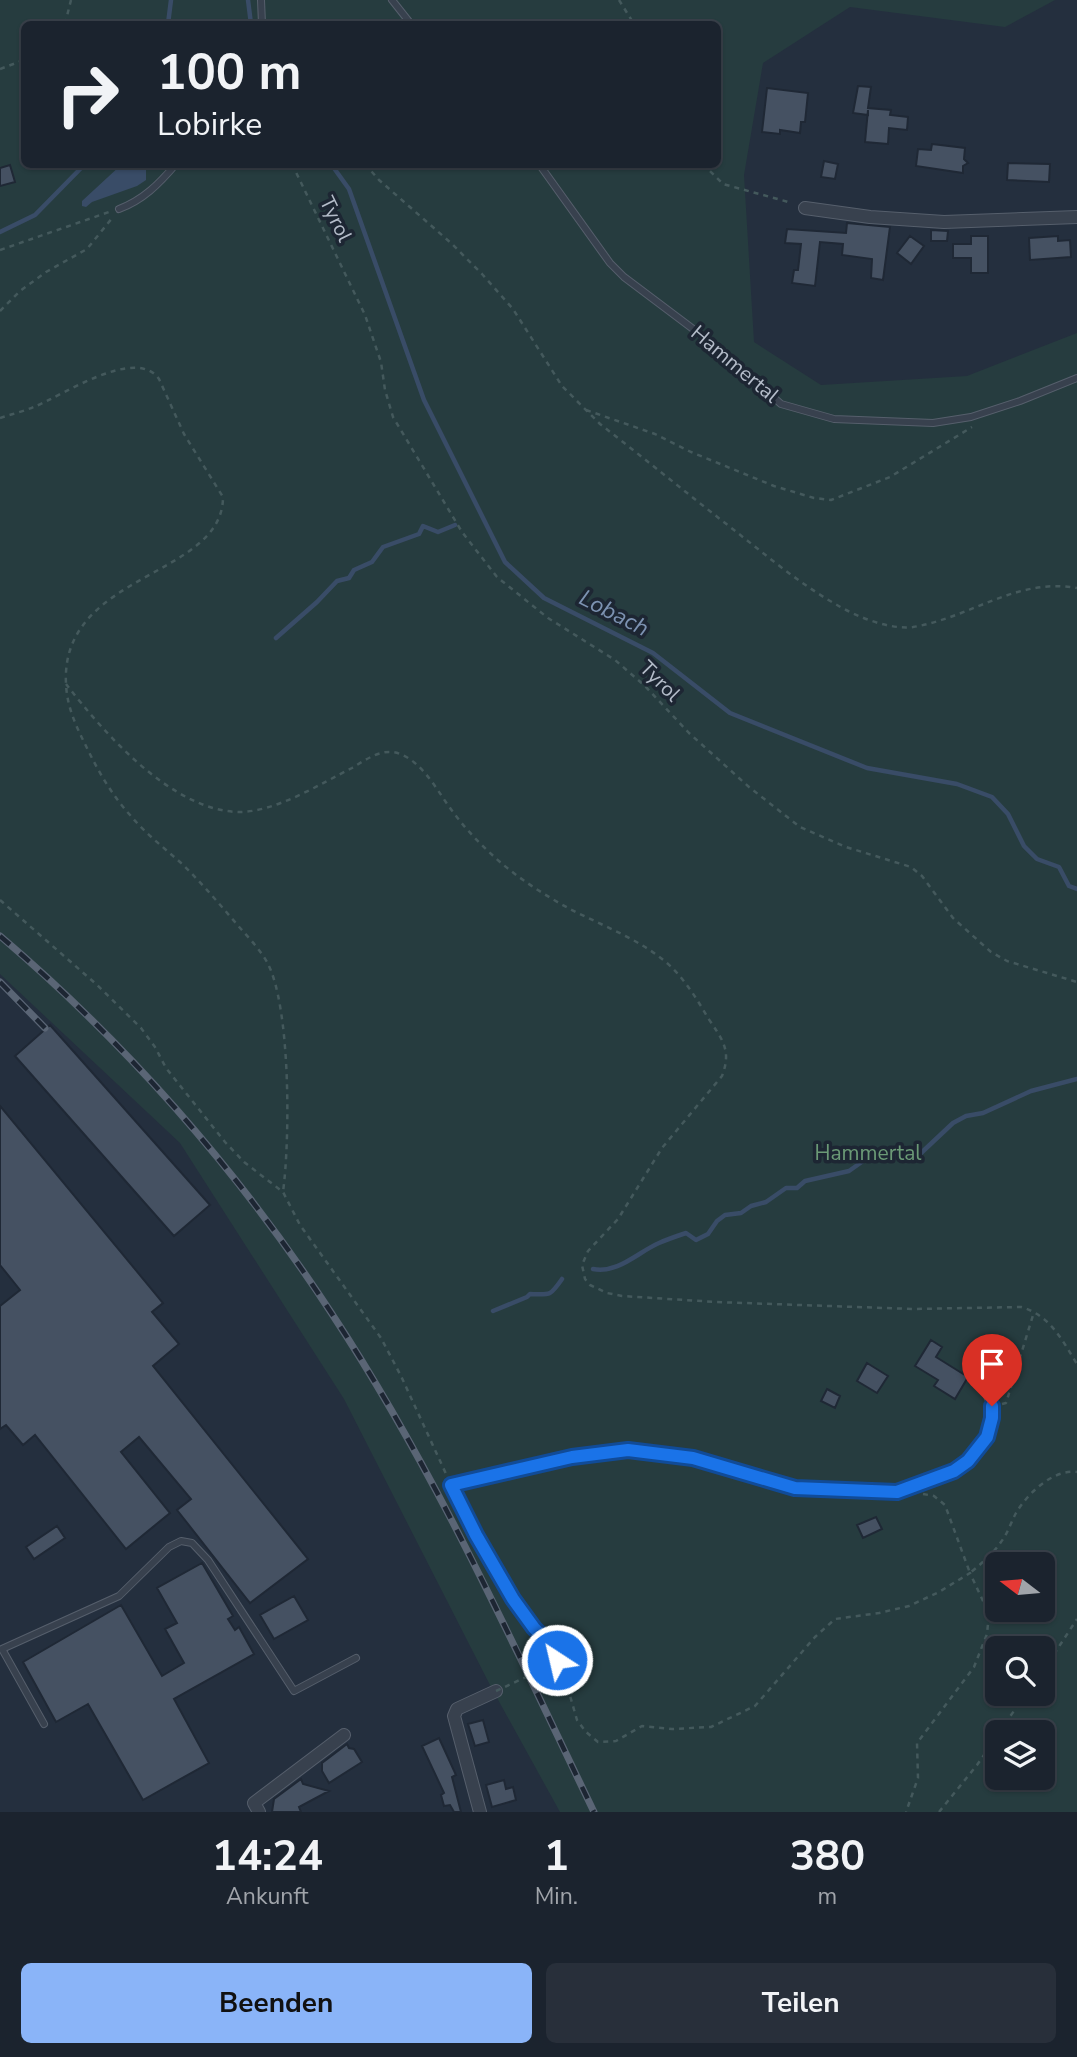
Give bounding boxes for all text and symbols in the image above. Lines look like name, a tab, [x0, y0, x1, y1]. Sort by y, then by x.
text: 100 m	[157, 39, 301, 106]
icon: right	[42, 49, 133, 140]
text: Lobirke	[157, 103, 262, 146]
street label: Tyrol	[313, 192, 359, 247]
street label: Hammertal	[685, 319, 786, 410]
water label: Lobach	[574, 582, 654, 644]
street label: Tyrol	[633, 654, 687, 708]
park label: Hammertal	[814, 1139, 922, 1167]
pin	[962, 1334, 1022, 1406]
icon: arrive	[973, 1345, 1011, 1383]
north arrow	[985, 1552, 1055, 1622]
map controls	[985, 1552, 1055, 1790]
position arrow	[520, 1623, 594, 1697]
button: search	[985, 1636, 1055, 1706]
button: layers	[985, 1720, 1055, 1790]
text: 14:24	[212, 1828, 323, 1885]
text: 1	[544, 1828, 569, 1885]
text: 380	[790, 1828, 865, 1885]
text: Ankunft	[226, 1881, 309, 1912]
text: Min.	[535, 1881, 578, 1912]
text: m	[818, 1881, 837, 1912]
button: Beenden	[21, 1963, 532, 2043]
button: Teilen	[546, 1963, 1056, 2043]

